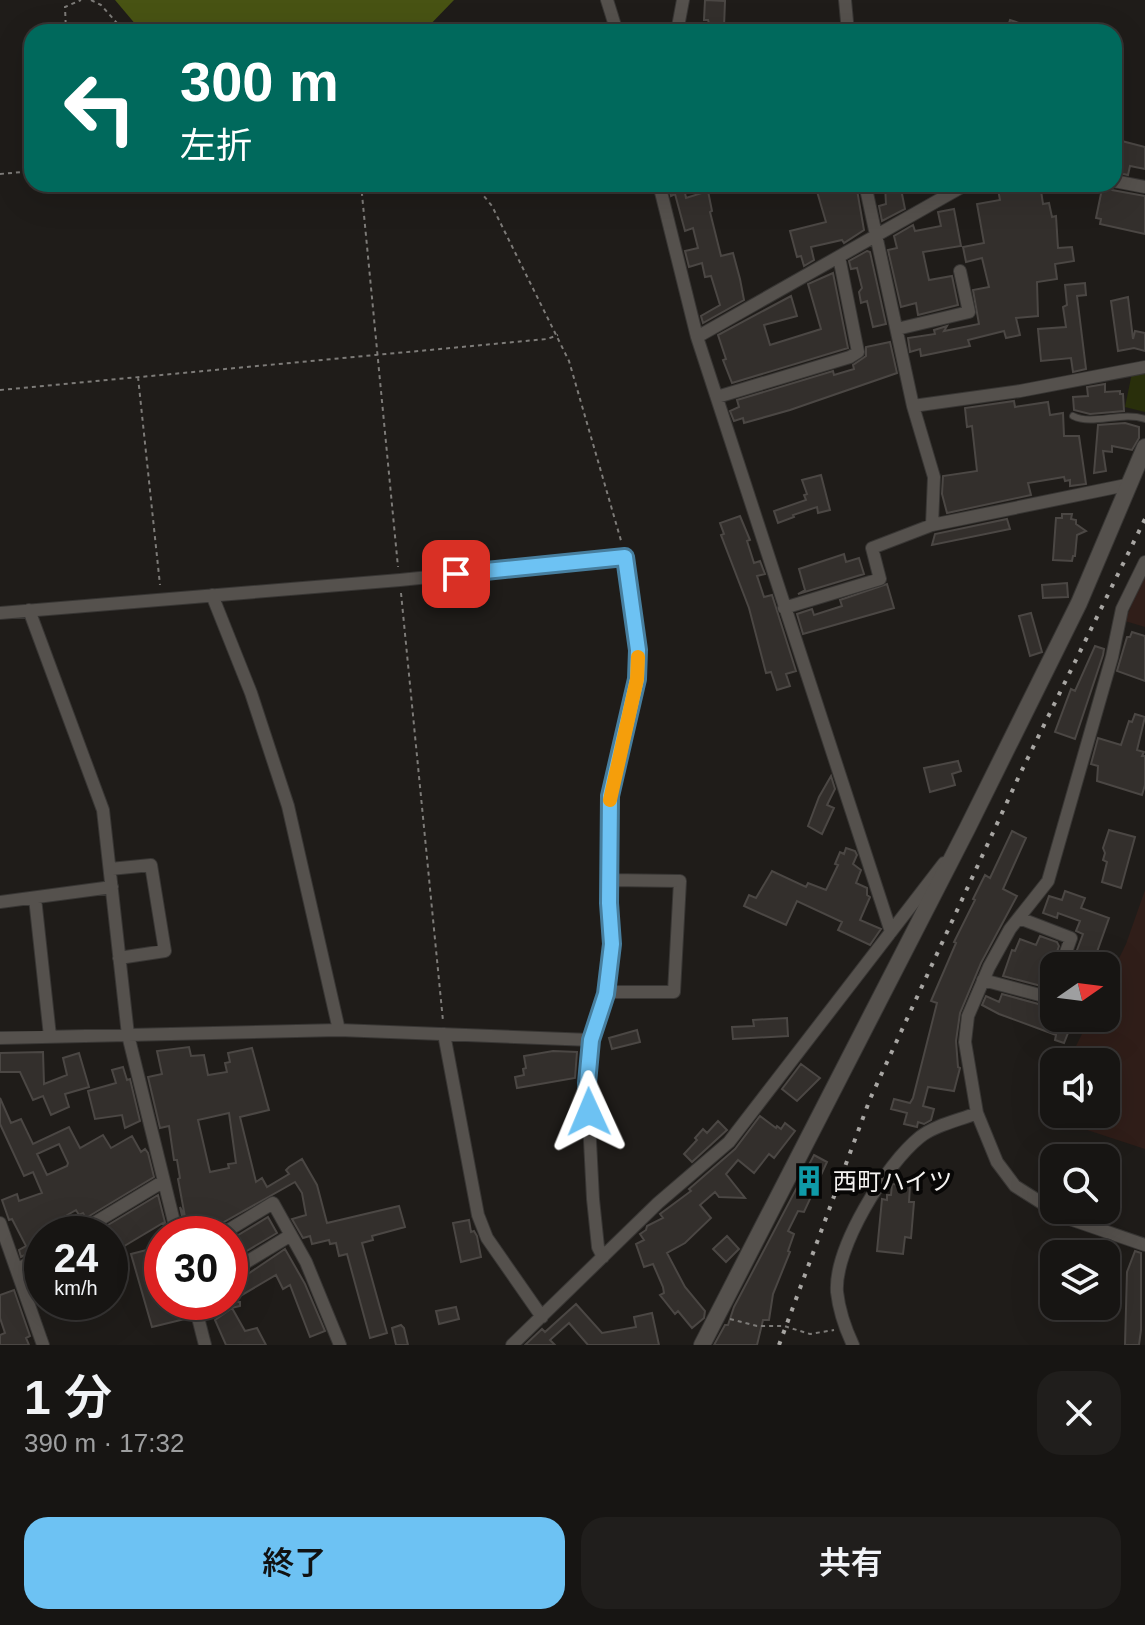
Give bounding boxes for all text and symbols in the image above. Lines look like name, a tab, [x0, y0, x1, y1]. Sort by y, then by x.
text: 300 m	[180, 50, 339, 113]
icon: left	[48, 56, 152, 160]
text: 左折	[180, 125, 252, 166]
pin	[422, 540, 490, 608]
icon: arrive	[434, 552, 478, 596]
north arrow	[1040, 952, 1120, 1032]
map controls	[1040, 952, 1120, 1320]
button: sound	[1040, 1048, 1120, 1128]
position arrow	[547, 1070, 631, 1154]
button: search	[1040, 1144, 1120, 1224]
building icon: 西町ハイツ	[792, 1164, 826, 1198]
place label: 西町ハイツ	[833, 1168, 953, 1195]
speed limit sign: 30	[144, 1216, 248, 1320]
text: 24	[54, 1236, 98, 1280]
button: layers	[1040, 1240, 1120, 1320]
text: km/h	[54, 1277, 98, 1299]
text: 1 分	[24, 1371, 112, 1424]
button: close	[1037, 1371, 1121, 1455]
text: 390 m · 17:32	[24, 1428, 184, 1458]
button: 終了	[24, 1517, 565, 1609]
button: 共有	[581, 1517, 1121, 1609]

